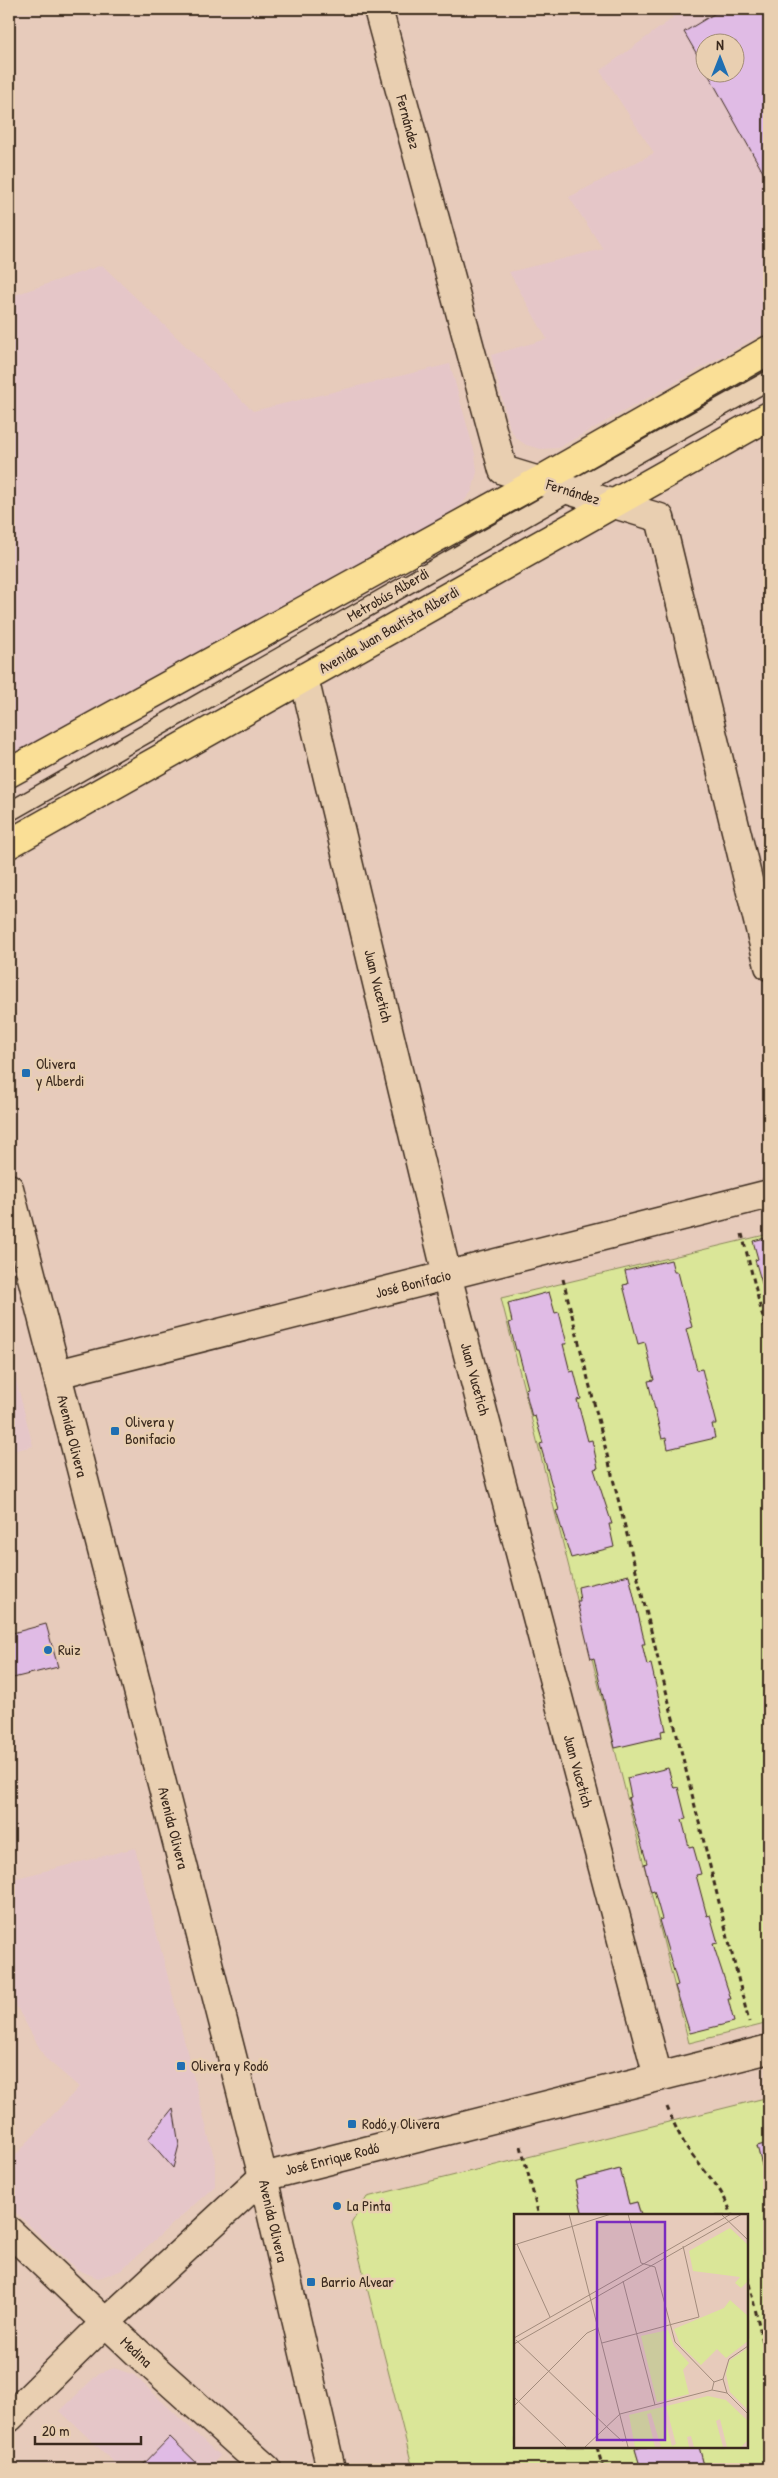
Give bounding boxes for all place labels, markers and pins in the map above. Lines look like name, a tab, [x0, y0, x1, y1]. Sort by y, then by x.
place label: Olivera y Alberdi	[36, 1053, 84, 1091]
marker: Olivera y Alberdi	[20, 1067, 32, 1079]
place label: Olivera y Bonifacio	[125, 1411, 175, 1449]
marker: Olivera y Bonifacio	[109, 1425, 121, 1437]
place label: Ruiz	[58, 1639, 81, 1660]
marker: Ruiz	[42, 1644, 54, 1656]
place label: Olivera y Rodó	[191, 2055, 268, 2076]
marker: Olivera y Rodó	[175, 2060, 187, 2072]
place label: Rodó y Olivera	[362, 2113, 439, 2134]
marker: Rodó y Olivera	[346, 2118, 358, 2130]
place label: La Pinta	[347, 2195, 390, 2216]
marker: La Pinta	[331, 2200, 343, 2212]
place label: Barrio Alvear	[321, 2271, 394, 2292]
marker: Barrio Alvear	[305, 2276, 317, 2288]

